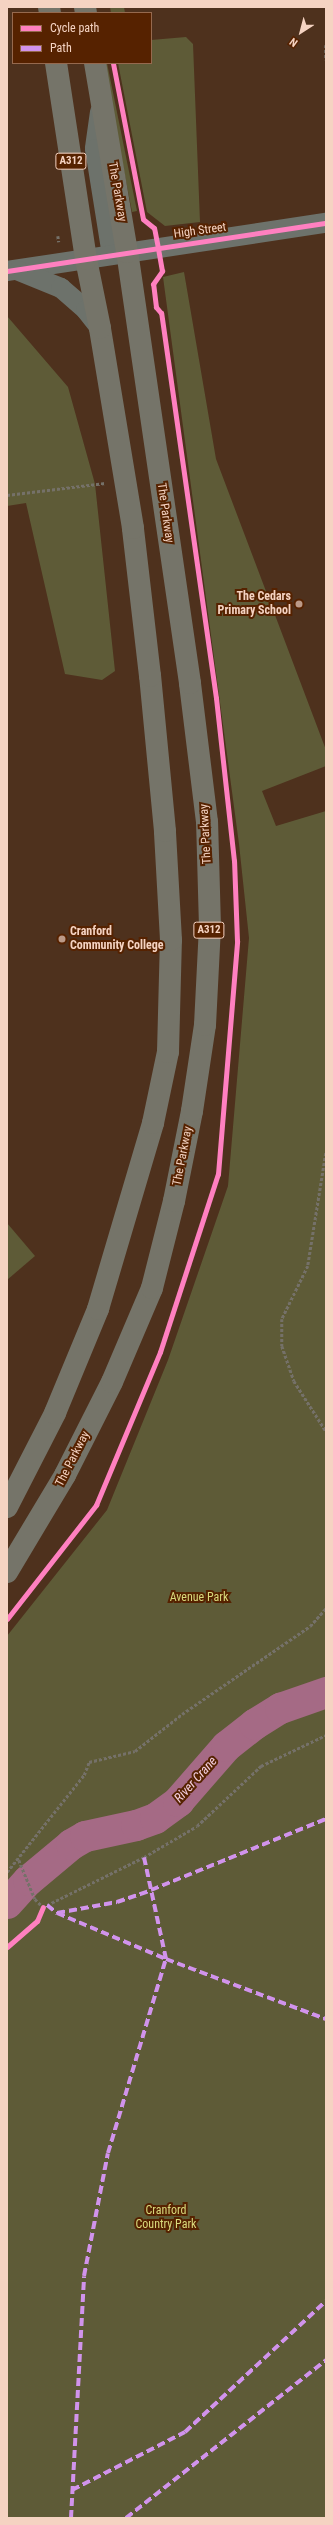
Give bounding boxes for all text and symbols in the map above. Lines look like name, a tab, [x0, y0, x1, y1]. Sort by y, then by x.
legend	[12, 12, 152, 64]
north arrow	[281, 12, 321, 52]
text: Cycle path	[50, 21, 99, 35]
text: N	[287, 35, 300, 49]
text: Path	[50, 41, 72, 55]
road number: A312	[55, 152, 87, 170]
street label: The Parkway	[105, 161, 129, 223]
street label: High Street	[173, 220, 227, 242]
street label: The Parkway	[154, 482, 176, 544]
place label: The Cedars Primary School	[218, 590, 291, 618]
marker: The Cedars Primary School	[294, 599, 304, 609]
street label: The Parkway	[197, 804, 215, 864]
road number: A312	[193, 921, 225, 939]
place label: Cranford Community College	[70, 925, 164, 953]
marker: Cranford Community College	[57, 934, 67, 944]
street label: The Parkway	[170, 1125, 196, 1187]
street label: The Parkway	[53, 1429, 93, 1489]
park label: Avenue Park	[170, 1591, 228, 1605]
water label: River Crane	[171, 1754, 221, 1806]
park label: Cranford Country Park	[136, 2204, 196, 2232]

